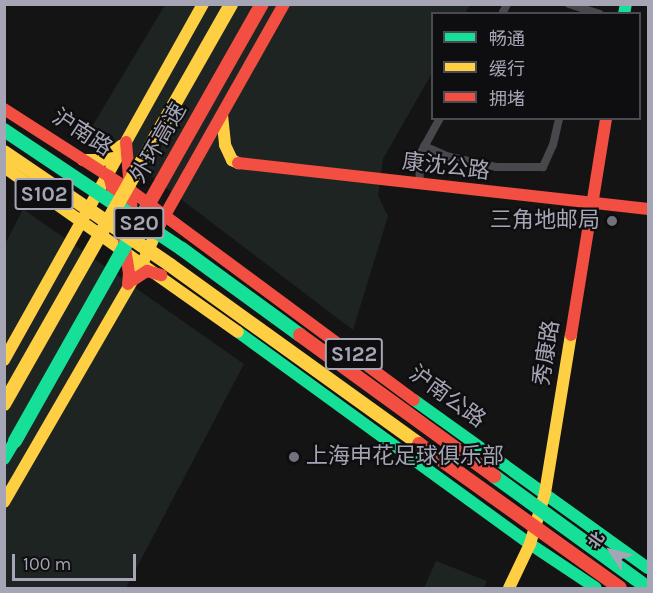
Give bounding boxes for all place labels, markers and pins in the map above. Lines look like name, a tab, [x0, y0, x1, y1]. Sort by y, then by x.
place label: 三角地邮局	[490, 208, 600, 234]
marker: 三角地邮局	[605, 214, 619, 228]
place label: 上海申花足球俱乐部	[306, 444, 504, 470]
marker: 上海申花足球俱乐部	[287, 450, 301, 464]

